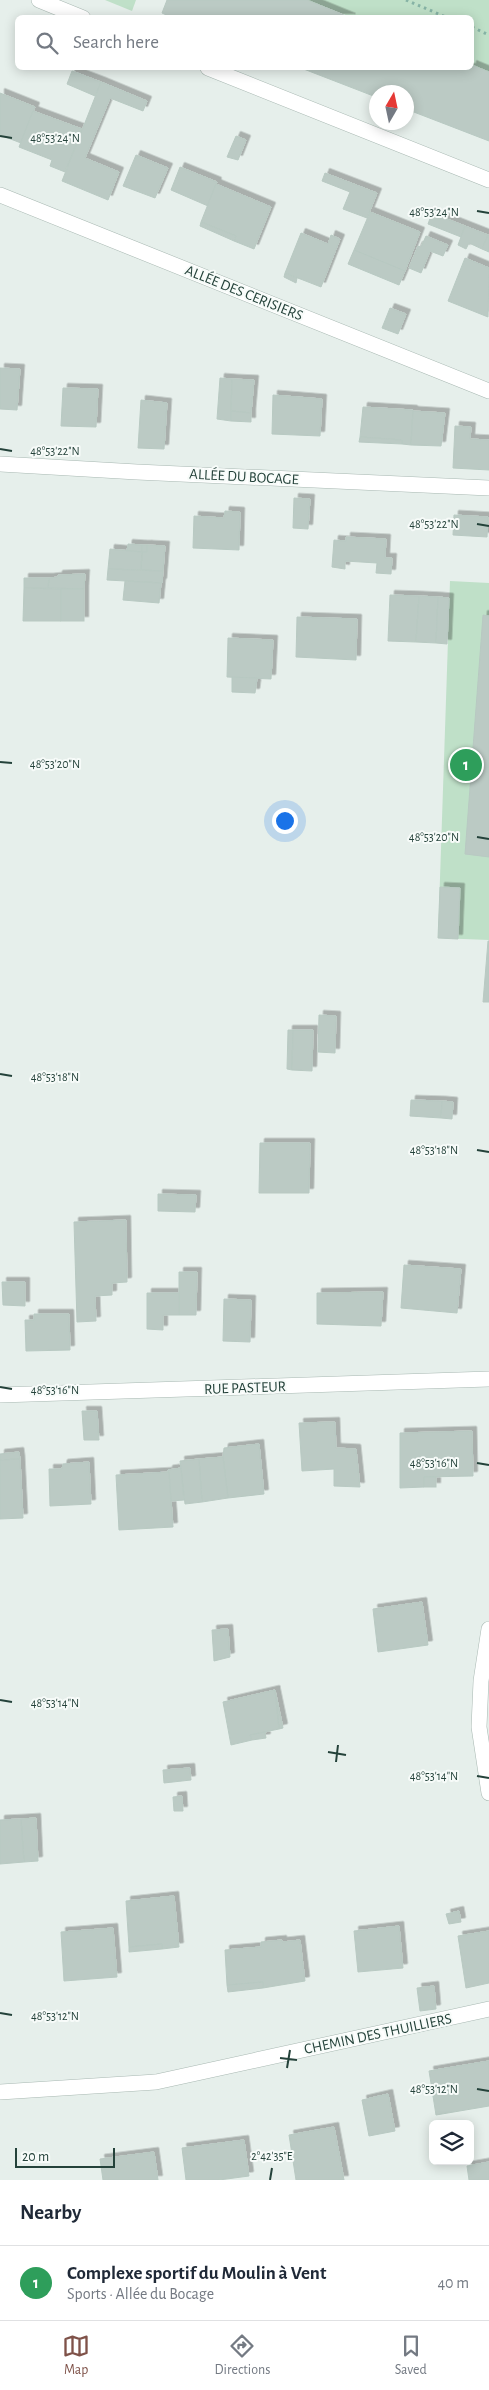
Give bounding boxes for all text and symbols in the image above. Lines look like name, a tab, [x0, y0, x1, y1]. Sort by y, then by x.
search box	[15, 15, 474, 70]
icon: search	[33, 29, 61, 57]
text: Search here	[73, 33, 159, 52]
north arrow	[369, 85, 414, 130]
text: 48°53'24"N	[30, 132, 80, 144]
text: 48°53'24"N	[409, 206, 459, 218]
street label: ALLÉE DES CERISIERS	[183, 261, 306, 323]
text: 48°53'22"N	[30, 445, 80, 457]
street label: ALLÉE DU BOCAGE	[189, 465, 299, 487]
text: 48°53'22"N	[409, 518, 459, 530]
pin: 1	[450, 746, 482, 784]
text: 48°53'20"N	[30, 758, 80, 770]
your location	[272, 808, 298, 834]
text: 48°53'20"N	[409, 831, 459, 843]
text: 48°53'18"N	[31, 1071, 79, 1083]
text: 48°53'18"N	[410, 1144, 458, 1156]
street label: RUE PASTEUR	[204, 1379, 286, 1397]
text: 48°53'16"N	[31, 1384, 79, 1396]
text: 48°53'16"N	[410, 1457, 458, 1469]
text: 48°53'14"N	[31, 1697, 79, 1709]
text: 48°53'14"N	[410, 1770, 458, 1782]
text: 48°53'12"N	[31, 2010, 79, 2022]
street label: CHEMIN DES THUILLIERS	[303, 2011, 453, 2057]
text: 48°53'12"N	[410, 2083, 458, 2095]
map controls	[429, 2120, 474, 2165]
button: layers	[429, 2120, 474, 2165]
scale bar	[15, 2145, 115, 2168]
text: 20 m	[22, 2150, 49, 2164]
text: 2°42'35"E	[251, 2150, 293, 2162]
text: Nearby	[20, 2202, 81, 2223]
text: Complexe sportif du Moulin à Vent	[67, 2264, 326, 2283]
text: 1	[33, 2275, 39, 2291]
text: 40 m	[437, 2275, 469, 2291]
text: Sports · Allée du Bocage	[67, 2286, 214, 2302]
tab: Map	[62, 2332, 90, 2379]
tab: Directions	[215, 2332, 270, 2379]
tab: Saved	[395, 2332, 427, 2379]

